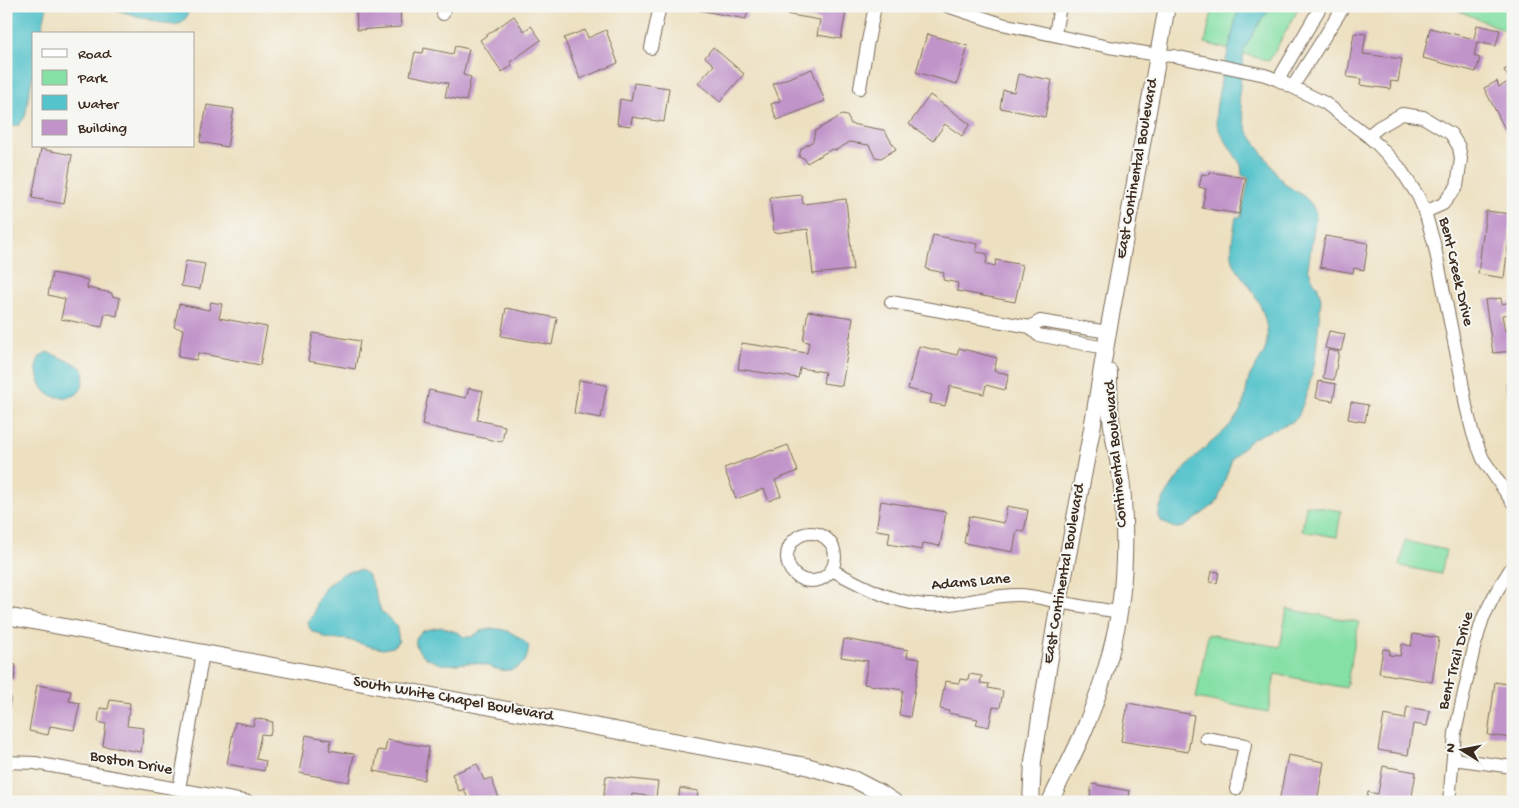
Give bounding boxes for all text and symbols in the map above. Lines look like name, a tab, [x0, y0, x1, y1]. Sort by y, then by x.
legend	[32, 32, 195, 148]
text: Road	[78, 46, 112, 64]
text: Park	[77, 70, 108, 88]
street label: East Continental Boulevard	[1113, 76, 1163, 261]
text: Water	[78, 96, 120, 114]
text: Building	[77, 120, 127, 138]
street label: Bent Creek Drive	[1433, 215, 1477, 329]
street label: Continental Boulevard	[1101, 378, 1133, 528]
street label: East Continental Boulevard	[1040, 481, 1090, 666]
street label: Adams Lane	[931, 570, 1012, 596]
street label: Bent Trail Drive	[1435, 609, 1479, 713]
street label: South White Chapel Boulevard	[352, 673, 556, 727]
north arrow	[1436, 726, 1486, 776]
text: N	[1442, 742, 1461, 754]
street label: Boston Drive	[87, 747, 174, 781]

